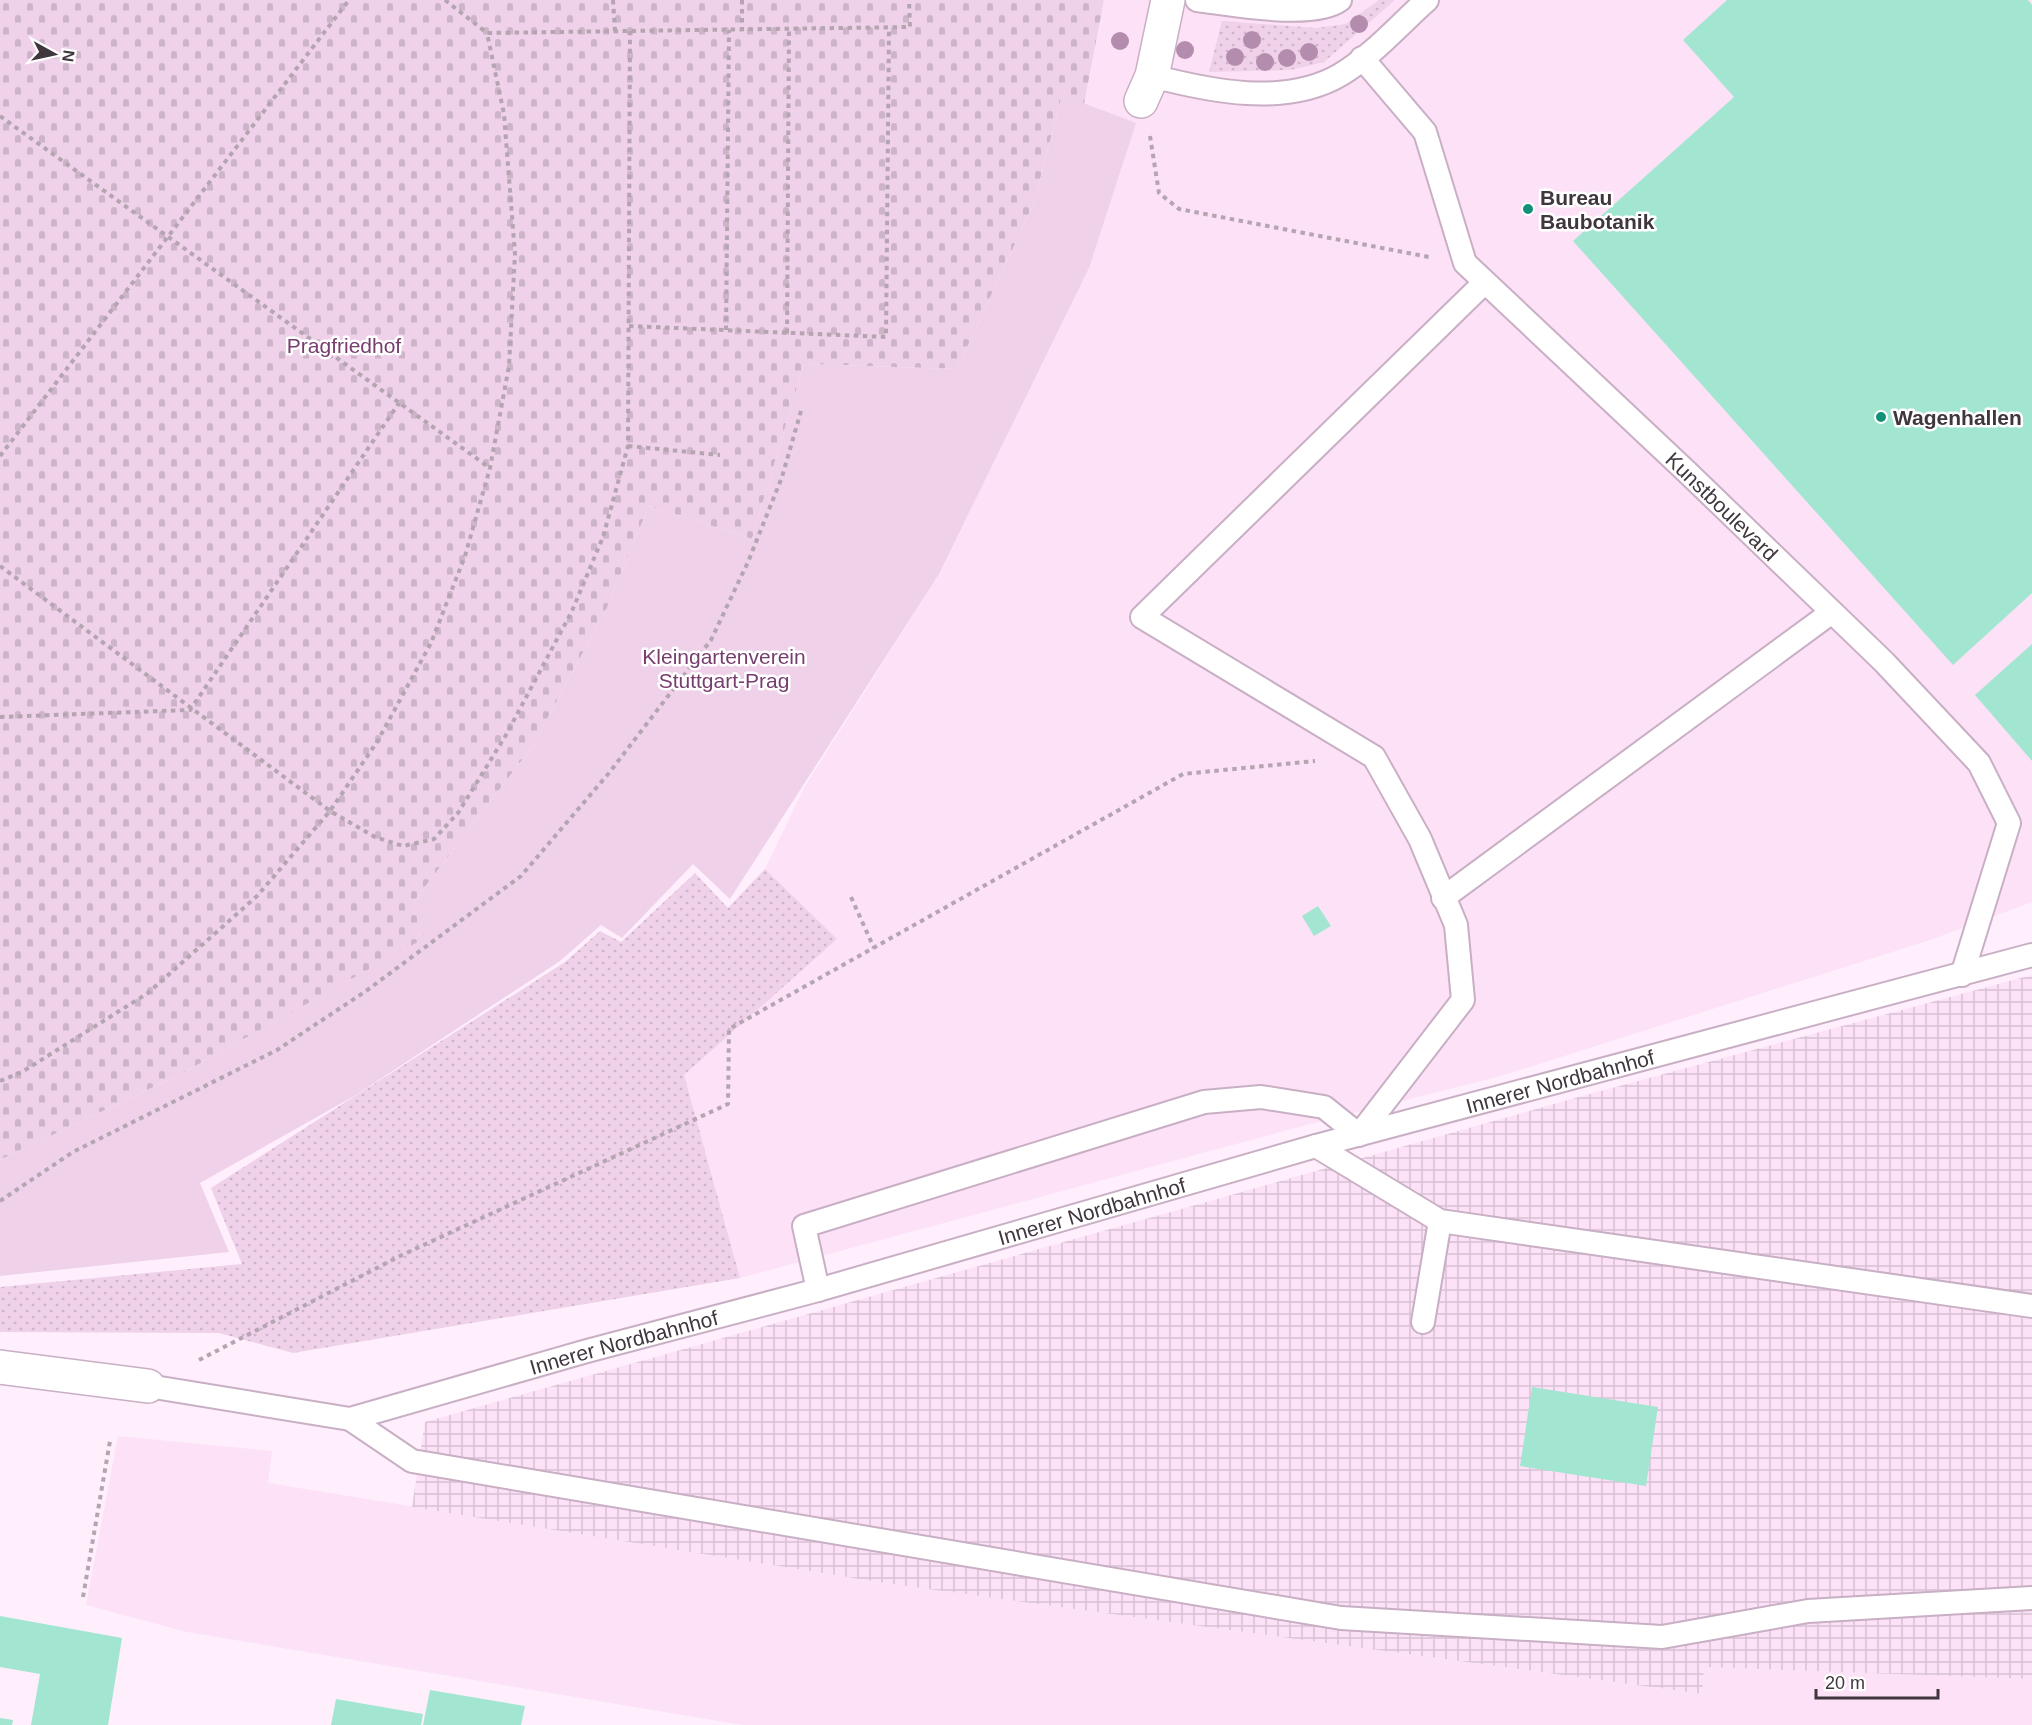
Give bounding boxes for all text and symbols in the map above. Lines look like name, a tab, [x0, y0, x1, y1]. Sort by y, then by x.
north arrow	[24, 24, 84, 84]
text: N	[59, 49, 78, 63]
place label: Bureau Baubotanik	[1540, 186, 1655, 233]
marker: Bureau Baubotanik	[1521, 202, 1535, 216]
park label: Pragfriedhof	[287, 334, 401, 357]
place label: Wagenhallen	[1893, 406, 2022, 429]
marker: Wagenhallen	[1874, 410, 1888, 424]
street label: Kunstboulevard	[1662, 447, 1783, 565]
park label: Kleingartenverein Stuttgart-Prag	[642, 645, 806, 692]
street label: Innerer Nordbahnhof	[1463, 1045, 1657, 1117]
street label: Innerer Nordbahnhof	[995, 1173, 1188, 1249]
street label: Innerer Nordbahnhof	[527, 1305, 720, 1378]
scale bar	[1816, 1662, 1938, 1700]
text: 20 m	[1825, 1673, 1865, 1693]

